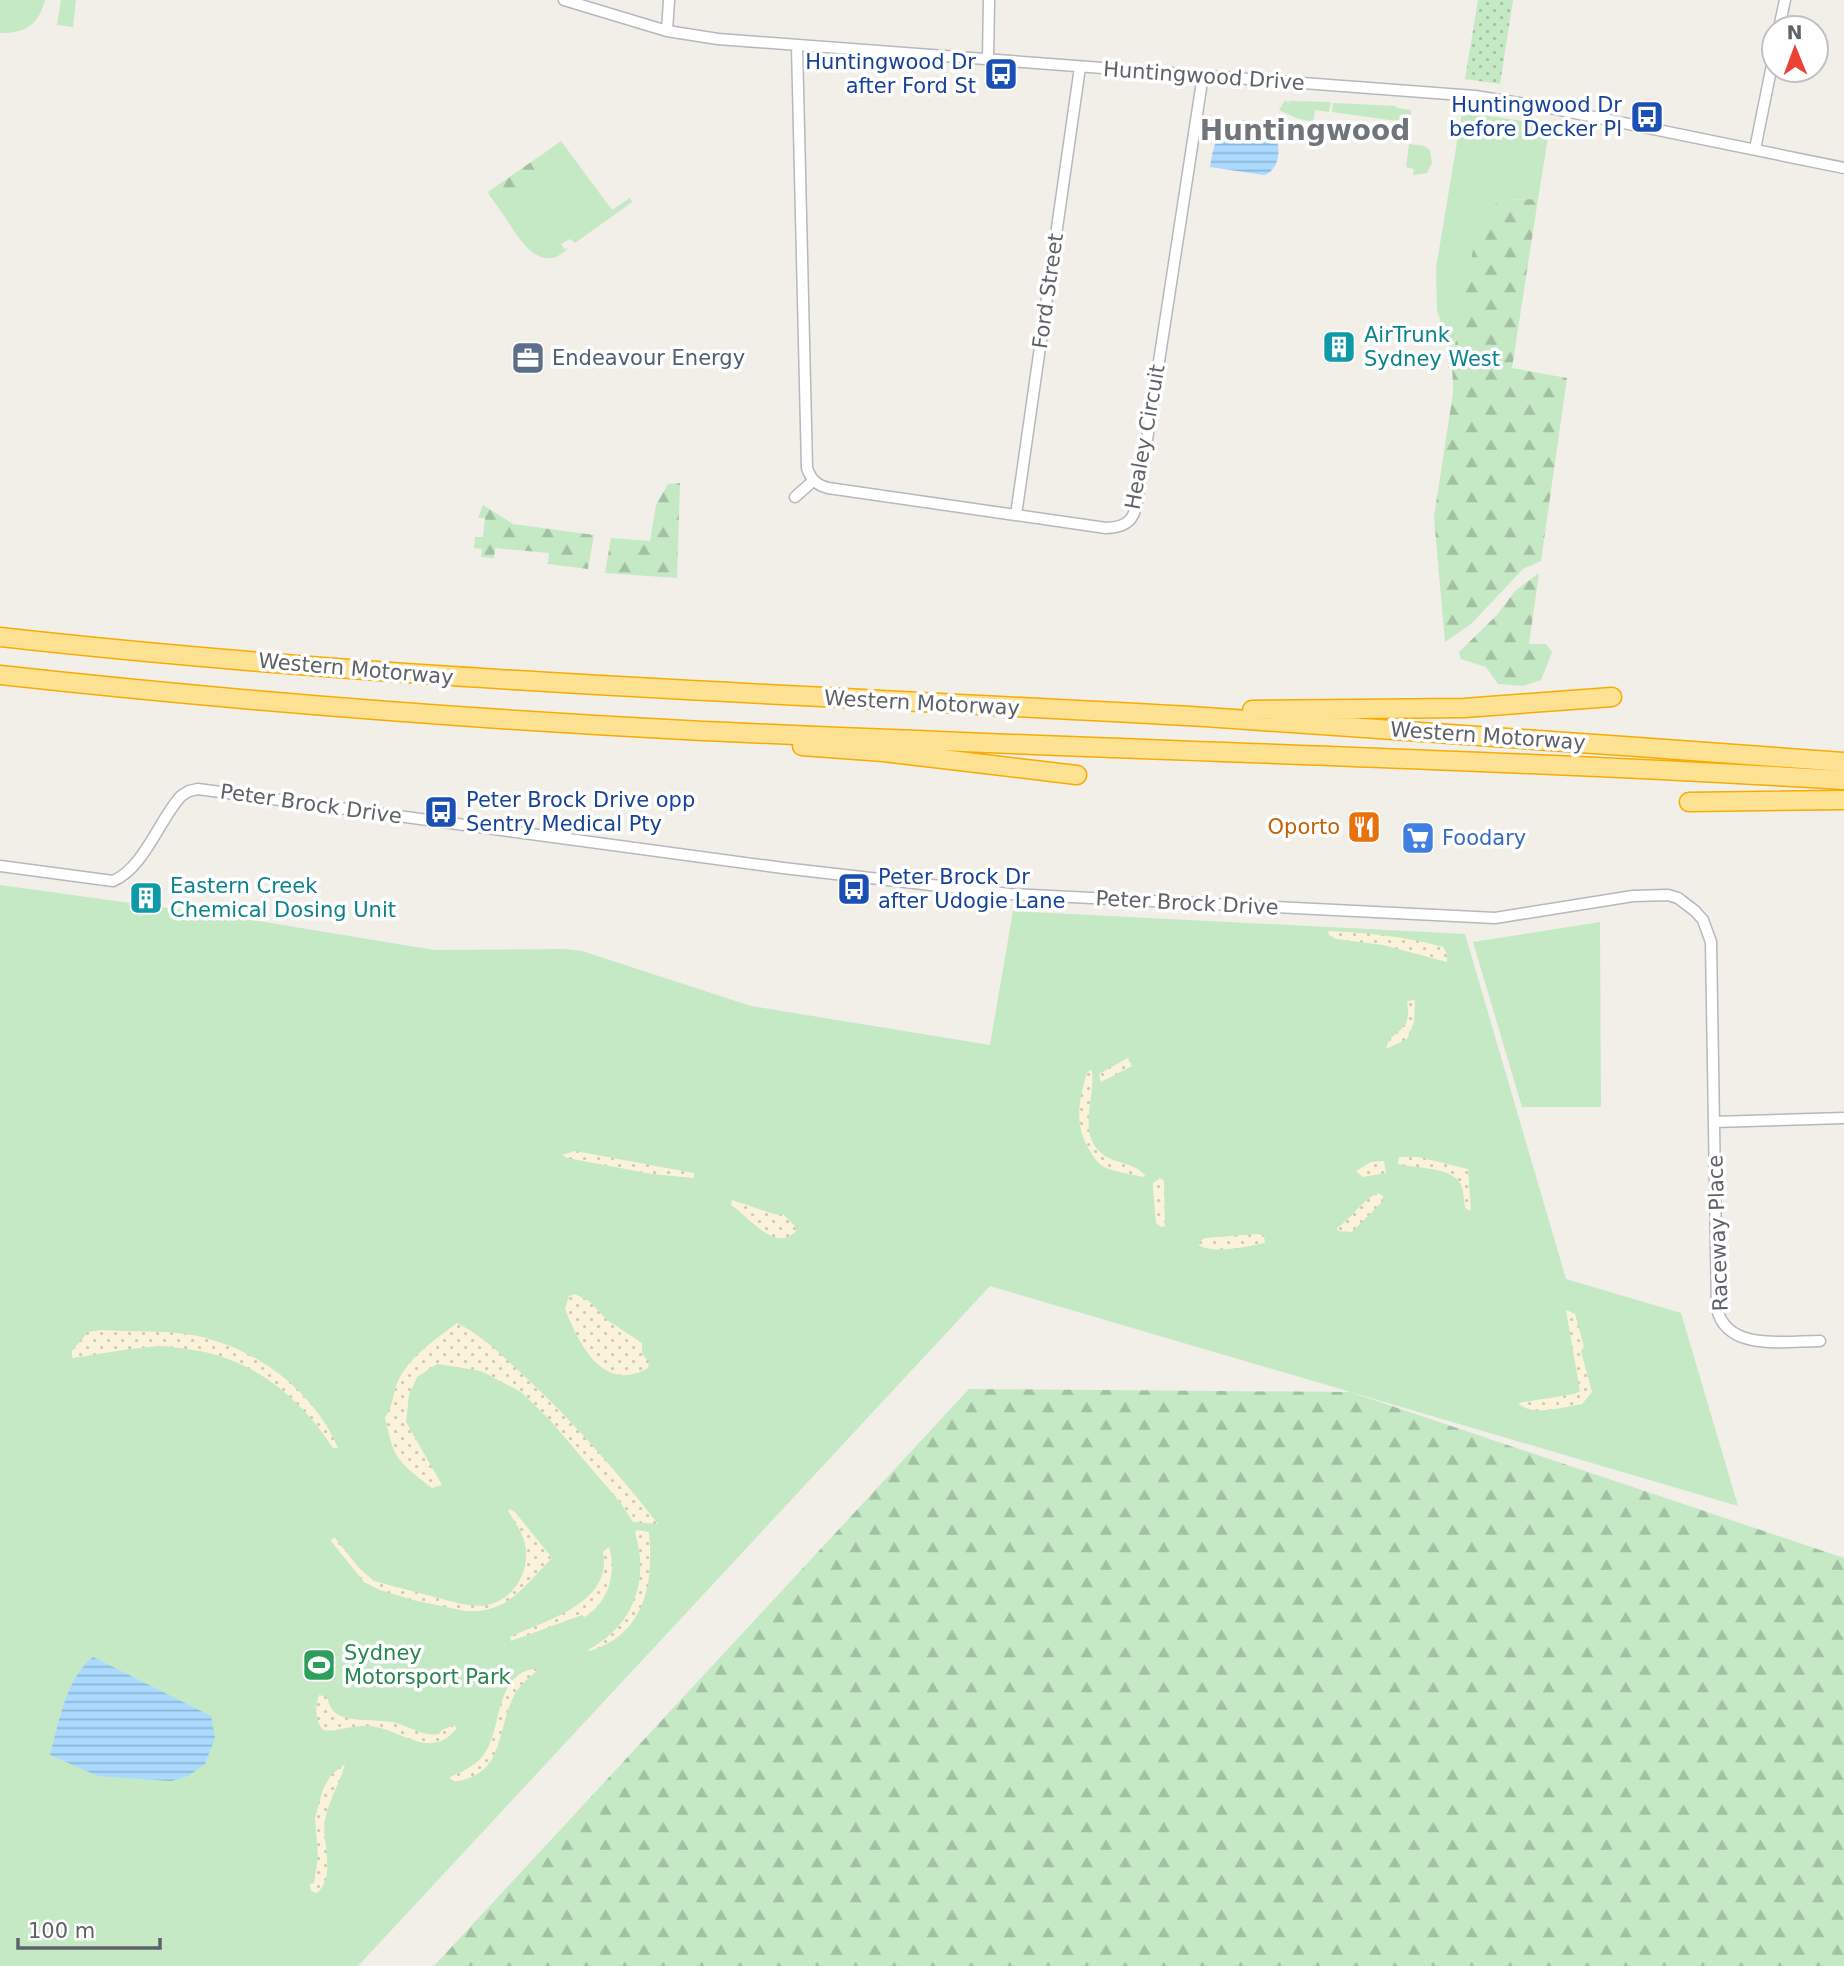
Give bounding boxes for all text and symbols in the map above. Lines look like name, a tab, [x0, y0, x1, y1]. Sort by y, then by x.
north arrow	[1760, 14, 1830, 84]
text: N	[1787, 21, 1803, 43]
place label: Huntingwood Dr after Ford St	[805, 50, 976, 98]
bus stop icon: Huntingwood Dr after Ford St	[982, 55, 1020, 93]
street label: Huntingwood Drive	[1102, 57, 1306, 95]
place label: Huntingwood Dr before Decker Pl	[1449, 93, 1622, 141]
bus stop icon: Huntingwood Dr before Decker Pl	[1628, 98, 1666, 136]
district label: Huntingwood	[1200, 114, 1410, 147]
street label: Ford Street	[1028, 232, 1068, 350]
place label: AirTrunk Sydney West	[1364, 323, 1500, 371]
building icon: AirTrunk Sydney West	[1320, 328, 1358, 366]
office icon: Endeavour Energy	[509, 339, 547, 377]
place label: Endeavour Energy	[552, 346, 745, 370]
street label: Healey Circuit	[1120, 363, 1170, 511]
street label: Western Motorway	[257, 649, 455, 689]
street label: Western Motorway	[824, 686, 1020, 720]
street label: Western Motorway	[1389, 717, 1587, 755]
street label: Peter Brock Drive	[219, 779, 403, 829]
place label: Peter Brock Drive opp Sentry Medical Pty	[466, 788, 695, 836]
bus stop icon: Peter Brock Drive opp Sentry Medical Pty	[422, 793, 460, 831]
restaurant icon: Oporto	[1345, 808, 1383, 846]
place label: Oporto	[1268, 815, 1340, 839]
supermarket icon: Foodary	[1399, 819, 1437, 857]
place label: Foodary	[1442, 826, 1526, 850]
place label: Peter Brock Dr after Udogie Lane	[878, 865, 1065, 913]
bus stop icon: Peter Brock Dr after Udogie Lane	[835, 870, 873, 908]
place label: Eastern Creek Chemical Dosing Unit	[170, 874, 396, 922]
building icon: Eastern Creek Chemical Dosing Unit	[127, 879, 165, 917]
street label: Peter Brock Drive	[1095, 886, 1279, 920]
street label: Raceway Place	[1703, 1154, 1733, 1312]
place label: Sydney Motorsport Park	[344, 1641, 512, 1689]
sports icon: Sydney Motorsport Park	[300, 1646, 338, 1684]
scale bar	[18, 1906, 159, 1950]
text: 100 m	[28, 1919, 95, 1943]

